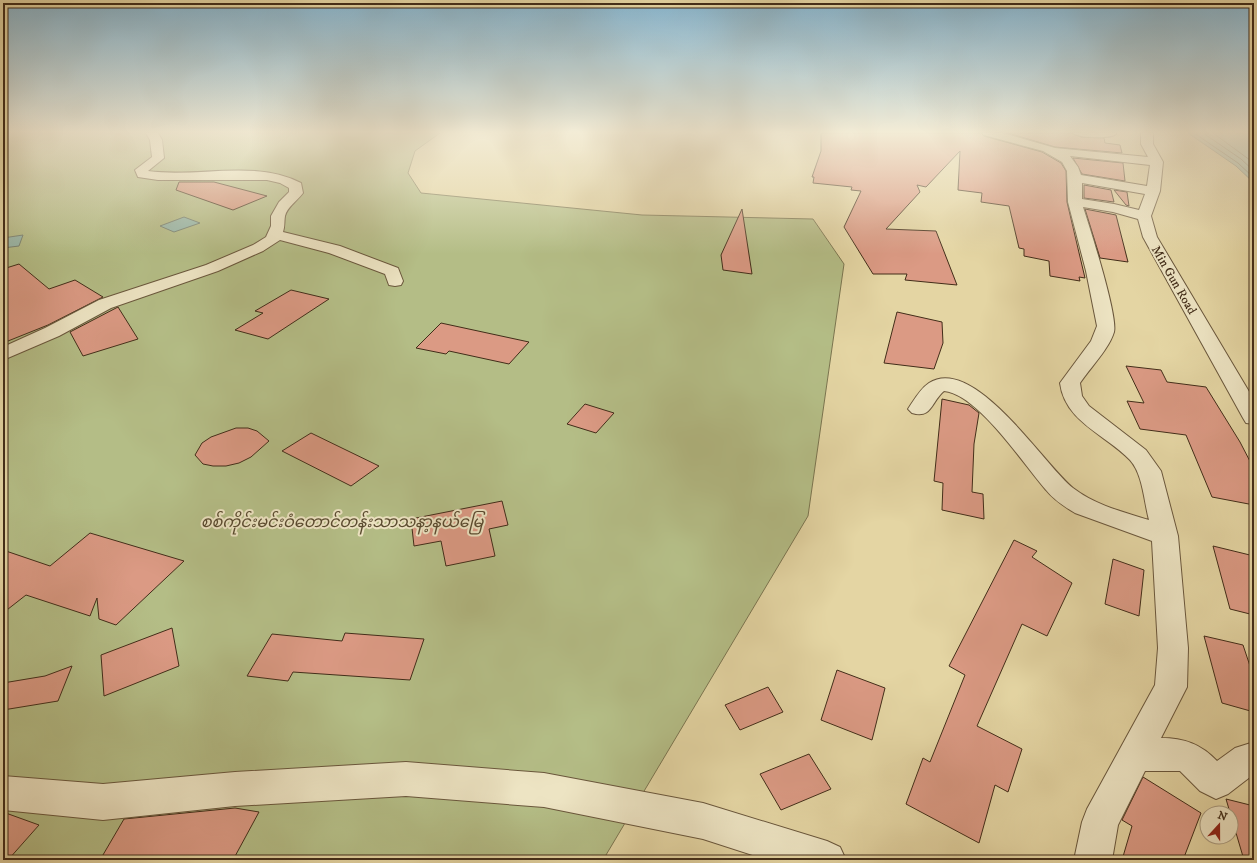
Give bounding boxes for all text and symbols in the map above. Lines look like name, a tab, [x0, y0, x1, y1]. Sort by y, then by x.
street label: Min Gun Road	[1148, 243, 1200, 318]
park label: စစ်ကိုင်းမင်းဝံတောင်တန်းသာသနာ့နယ်မြေ	[201, 510, 486, 535]
north arrow	[1199, 805, 1239, 845]
text: N	[1216, 808, 1229, 825]

